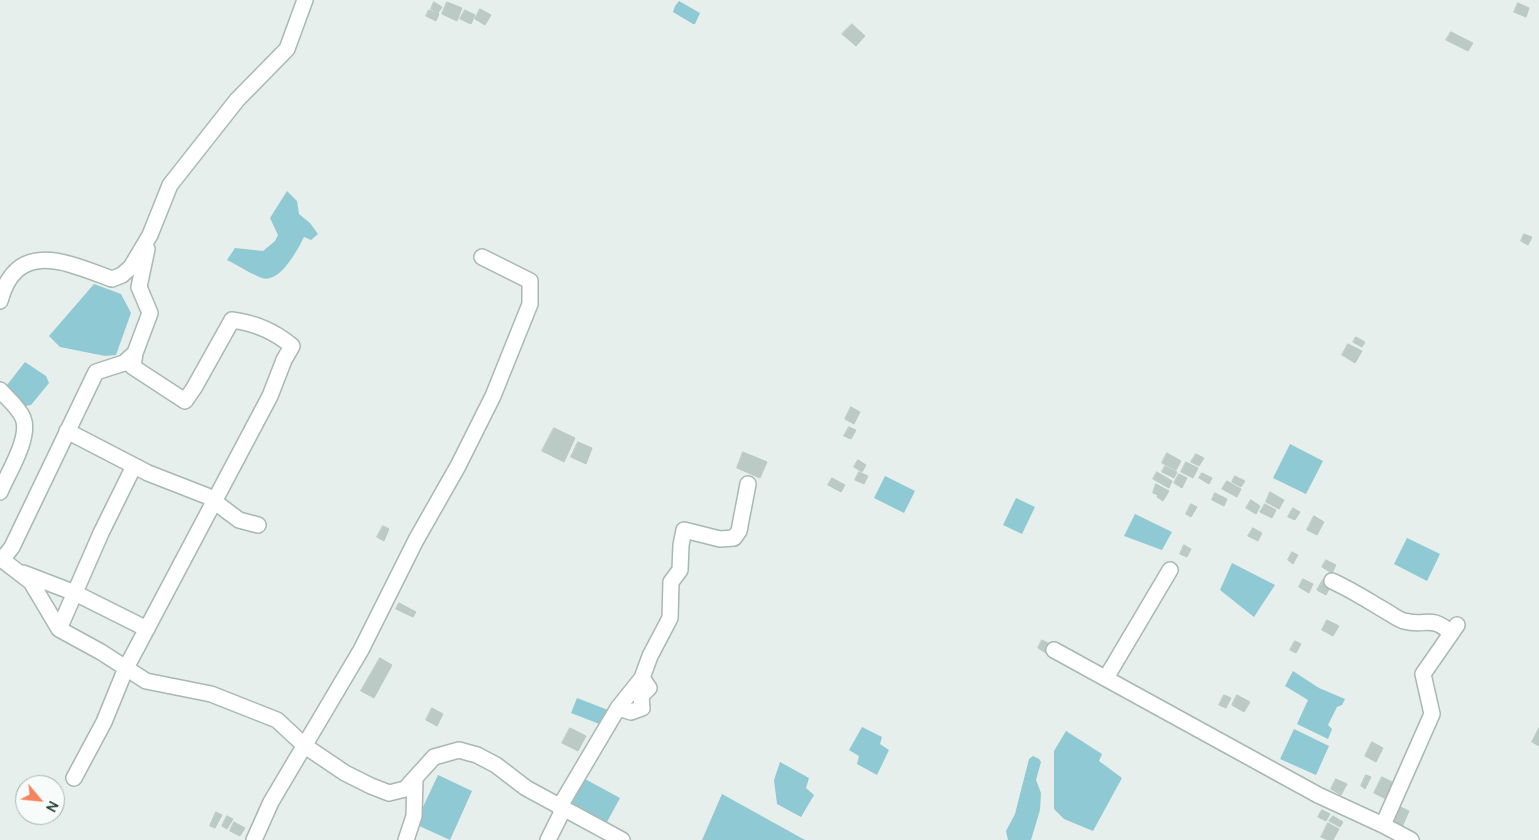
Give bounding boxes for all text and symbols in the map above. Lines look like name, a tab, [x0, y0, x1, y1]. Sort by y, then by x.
north arrow	[15, 775, 65, 825]
text: N	[42, 798, 64, 816]

